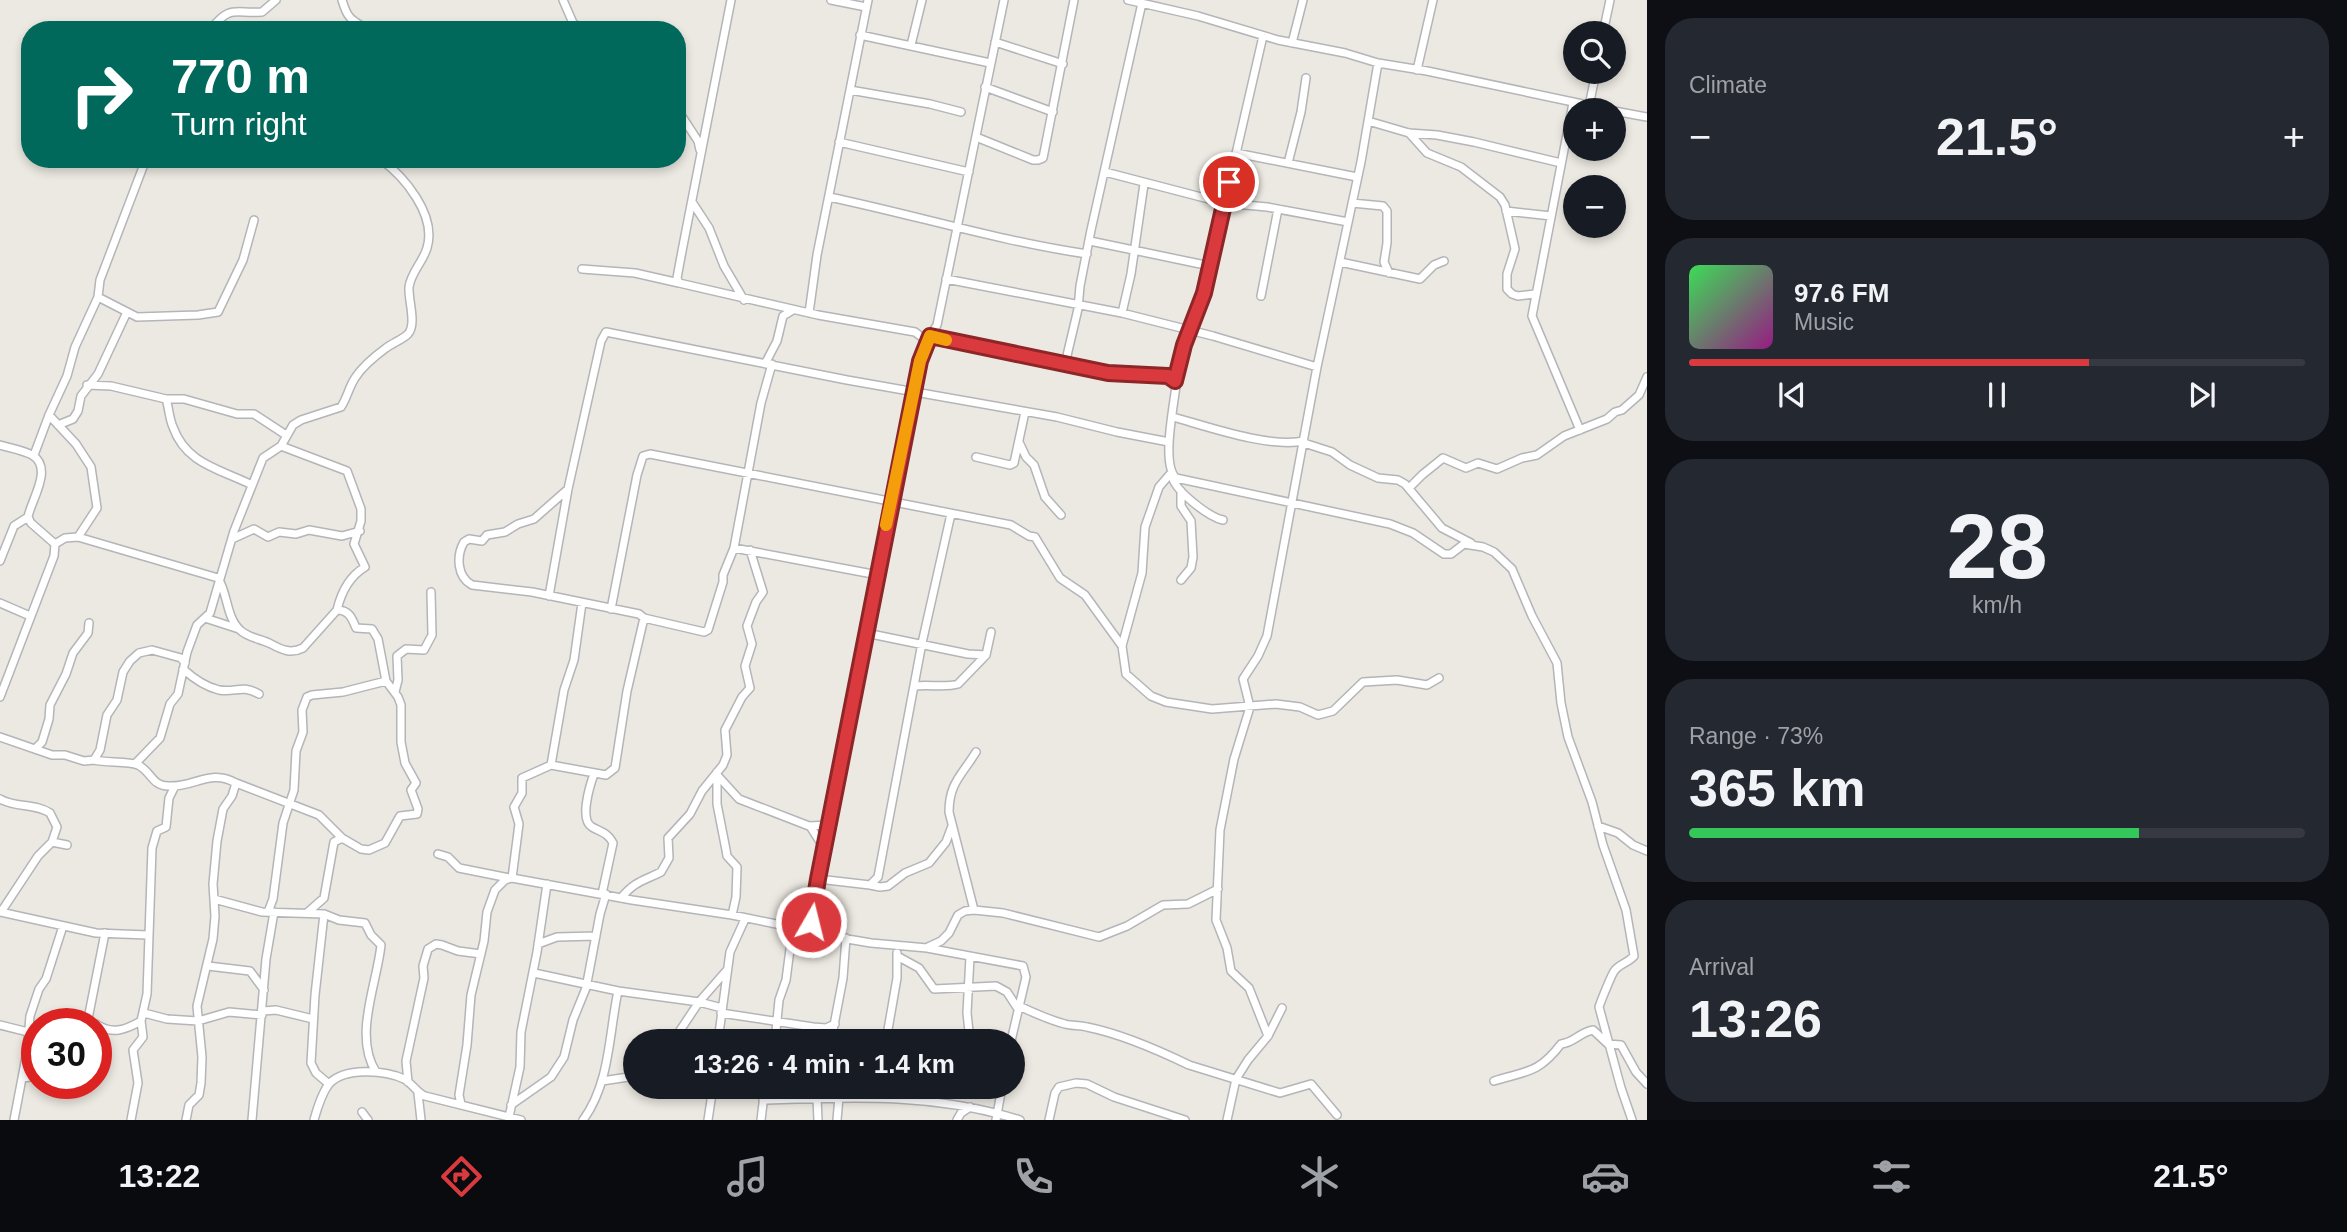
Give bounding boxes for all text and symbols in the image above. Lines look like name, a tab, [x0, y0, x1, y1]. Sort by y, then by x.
map controls	[1563, 21, 1626, 238]
button: search	[1563, 21, 1626, 84]
icon: right	[56, 49, 147, 140]
text: 770 m	[171, 49, 310, 103]
text: Climate	[1689, 72, 1767, 98]
button: +	[1563, 98, 1626, 161]
text: Turn right	[171, 106, 307, 142]
text: 21.5°	[1936, 108, 2058, 166]
text: −	[1689, 116, 1711, 158]
text: +	[2283, 116, 2305, 158]
pin	[1199, 152, 1259, 212]
icon: arrive	[1210, 163, 1248, 201]
button: −	[1563, 175, 1626, 238]
text: 97.6 FM	[1794, 278, 1889, 308]
text: Music	[1794, 309, 1854, 335]
icon: previous	[1773, 376, 1811, 414]
icon: pause	[1978, 376, 2016, 414]
icon: next	[2183, 376, 2221, 414]
text: 28	[1946, 496, 2048, 597]
text: km/h	[1972, 592, 2022, 618]
text: Range · 73%	[1689, 723, 1823, 749]
text: 365 km	[1689, 759, 1865, 817]
position arrow	[774, 885, 848, 959]
text: Arrival	[1689, 954, 1754, 980]
text: 13:26	[1689, 990, 1822, 1048]
speed limit sign: 30	[21, 1008, 112, 1099]
text: 13:26 · 4 min · 1.4 km	[693, 1049, 955, 1079]
icon: directions	[437, 1152, 486, 1201]
icon: music	[723, 1152, 772, 1201]
icon: phone	[1009, 1152, 1058, 1201]
icon: climate	[1295, 1152, 1344, 1201]
icon: car	[1581, 1152, 1630, 1201]
icon: filters	[1867, 1152, 1916, 1201]
text: 13:22	[119, 1158, 200, 1194]
text: 21.5°	[2153, 1158, 2228, 1194]

